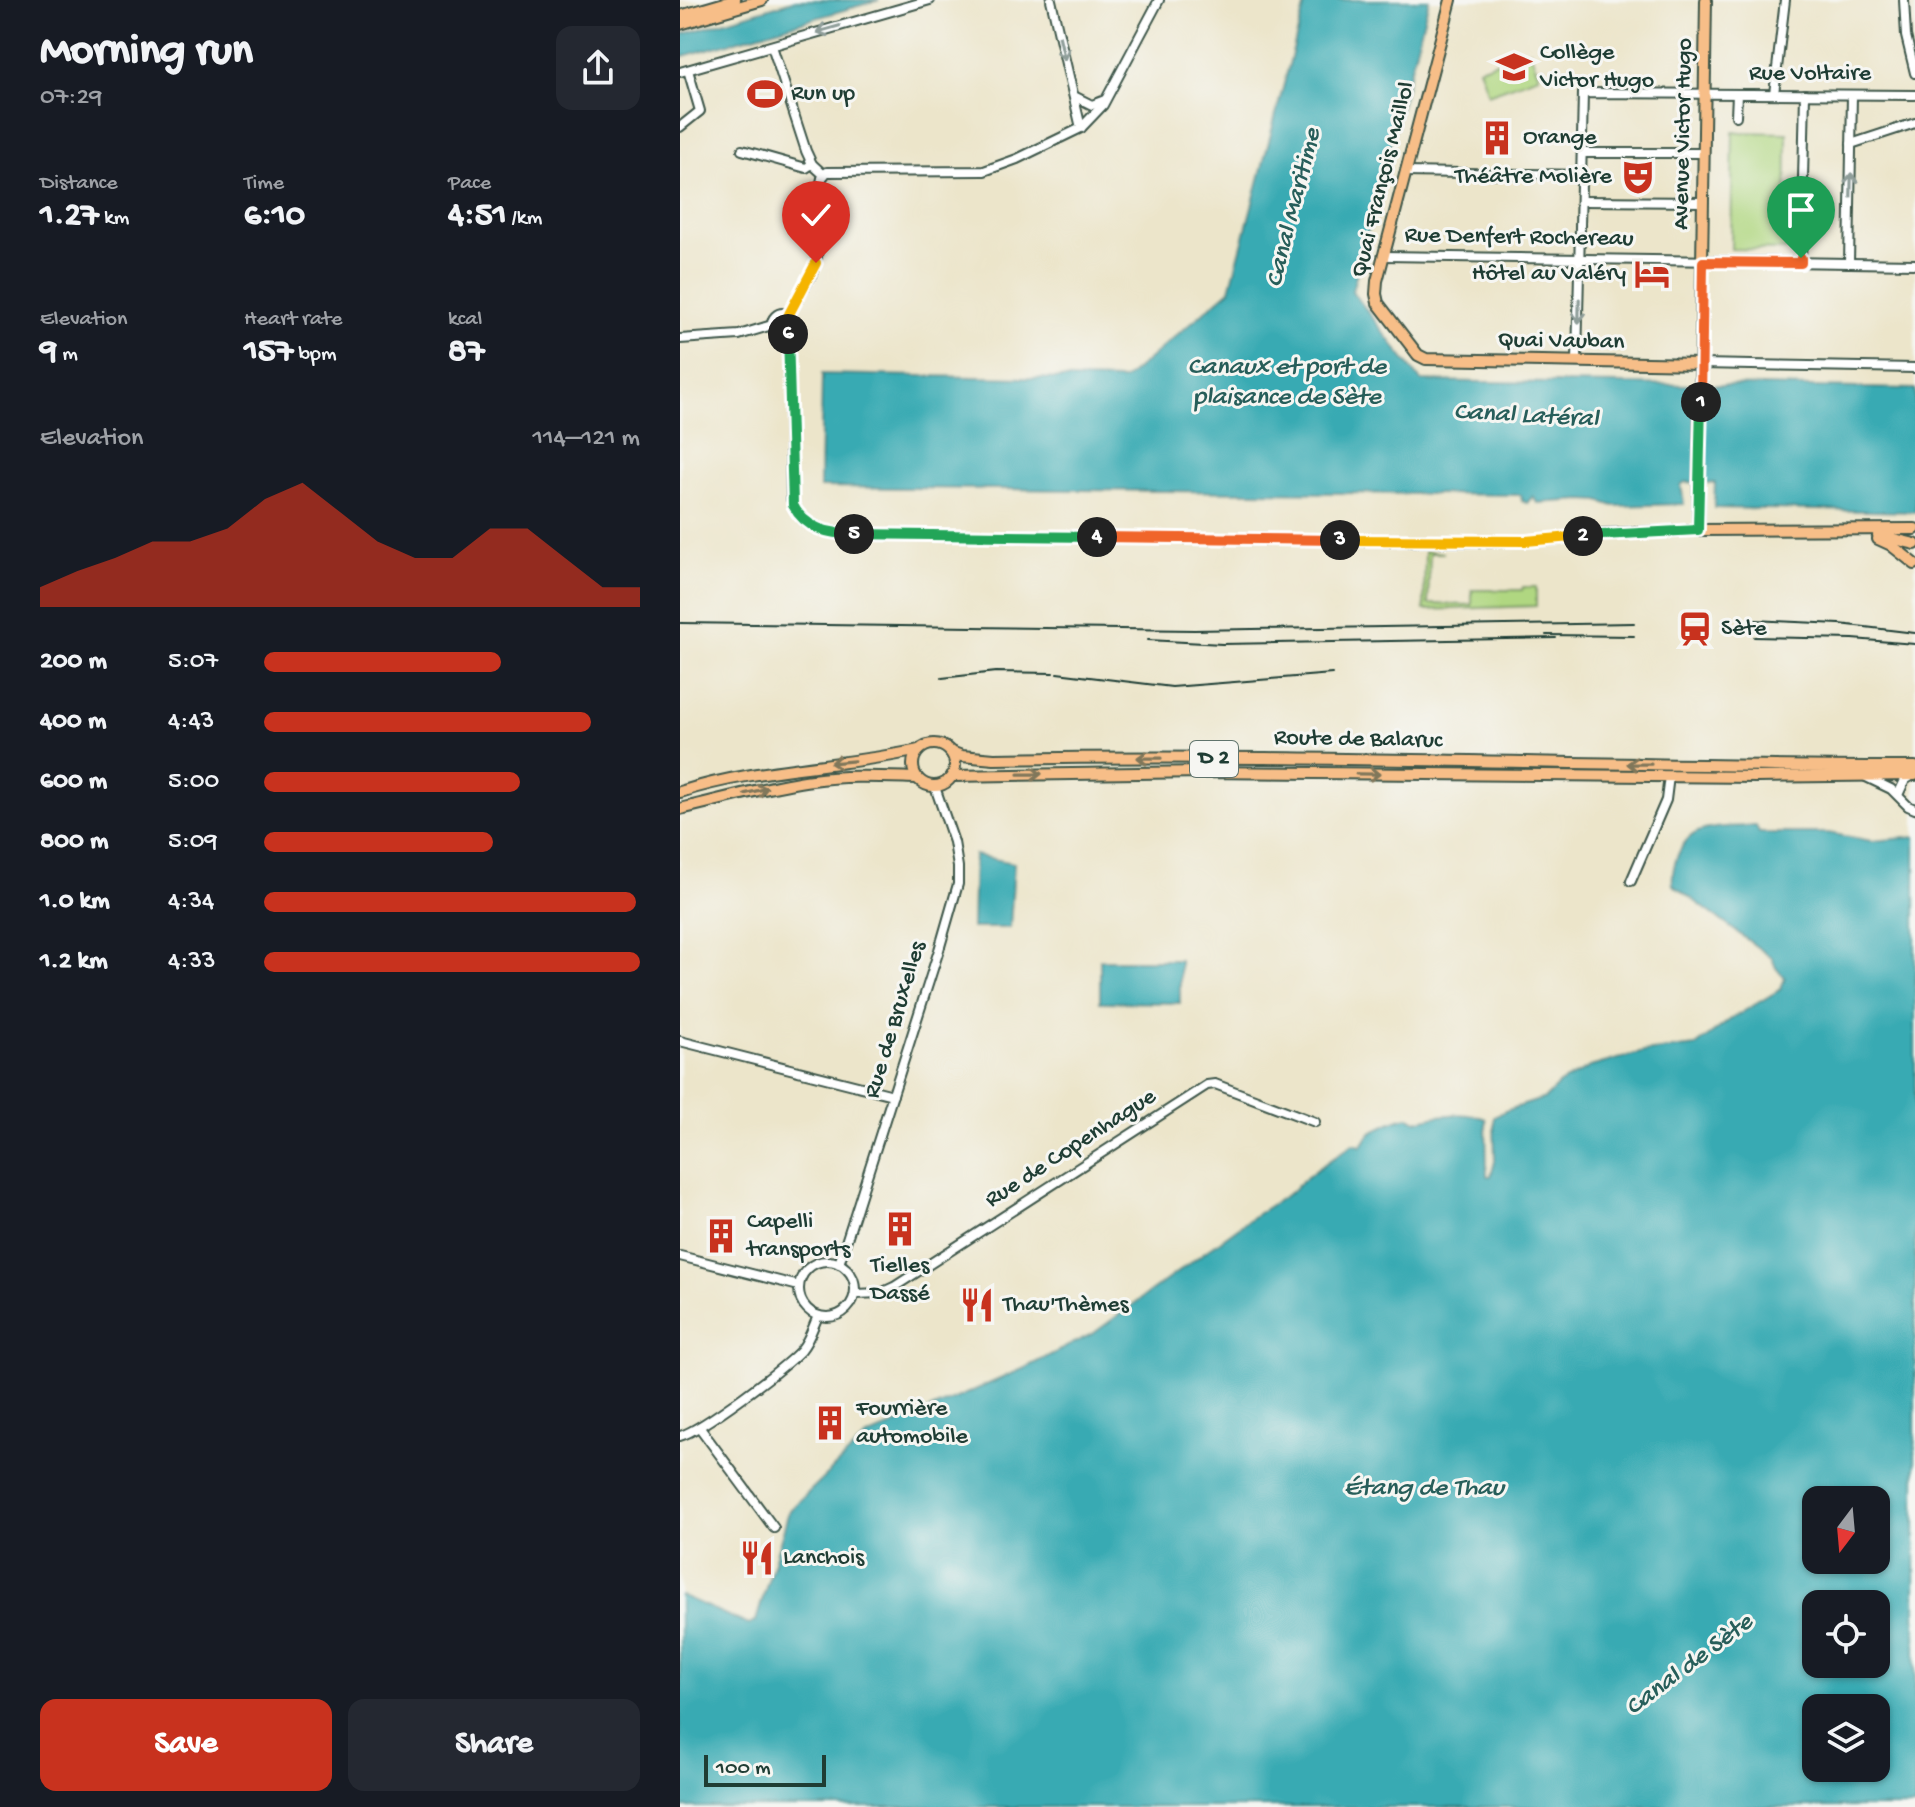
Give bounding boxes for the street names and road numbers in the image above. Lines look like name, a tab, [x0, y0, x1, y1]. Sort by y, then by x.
street label: Avenue Victor Hugo	[1668, 38, 1700, 230]
street label: Rue Voltaire	[1749, 60, 1872, 89]
street label: Quai François Maillol	[1346, 79, 1422, 281]
street label: Rue Denfert Rochereau	[1404, 222, 1634, 254]
street label: Quai Vauban	[1497, 326, 1625, 358]
street label: Route de Balaruc	[1274, 724, 1443, 756]
road number: D 2	[1190, 741, 1238, 777]
street label: Rue de Bruxelles	[858, 937, 934, 1102]
street label: Rue de Copenhague	[980, 1082, 1163, 1215]

